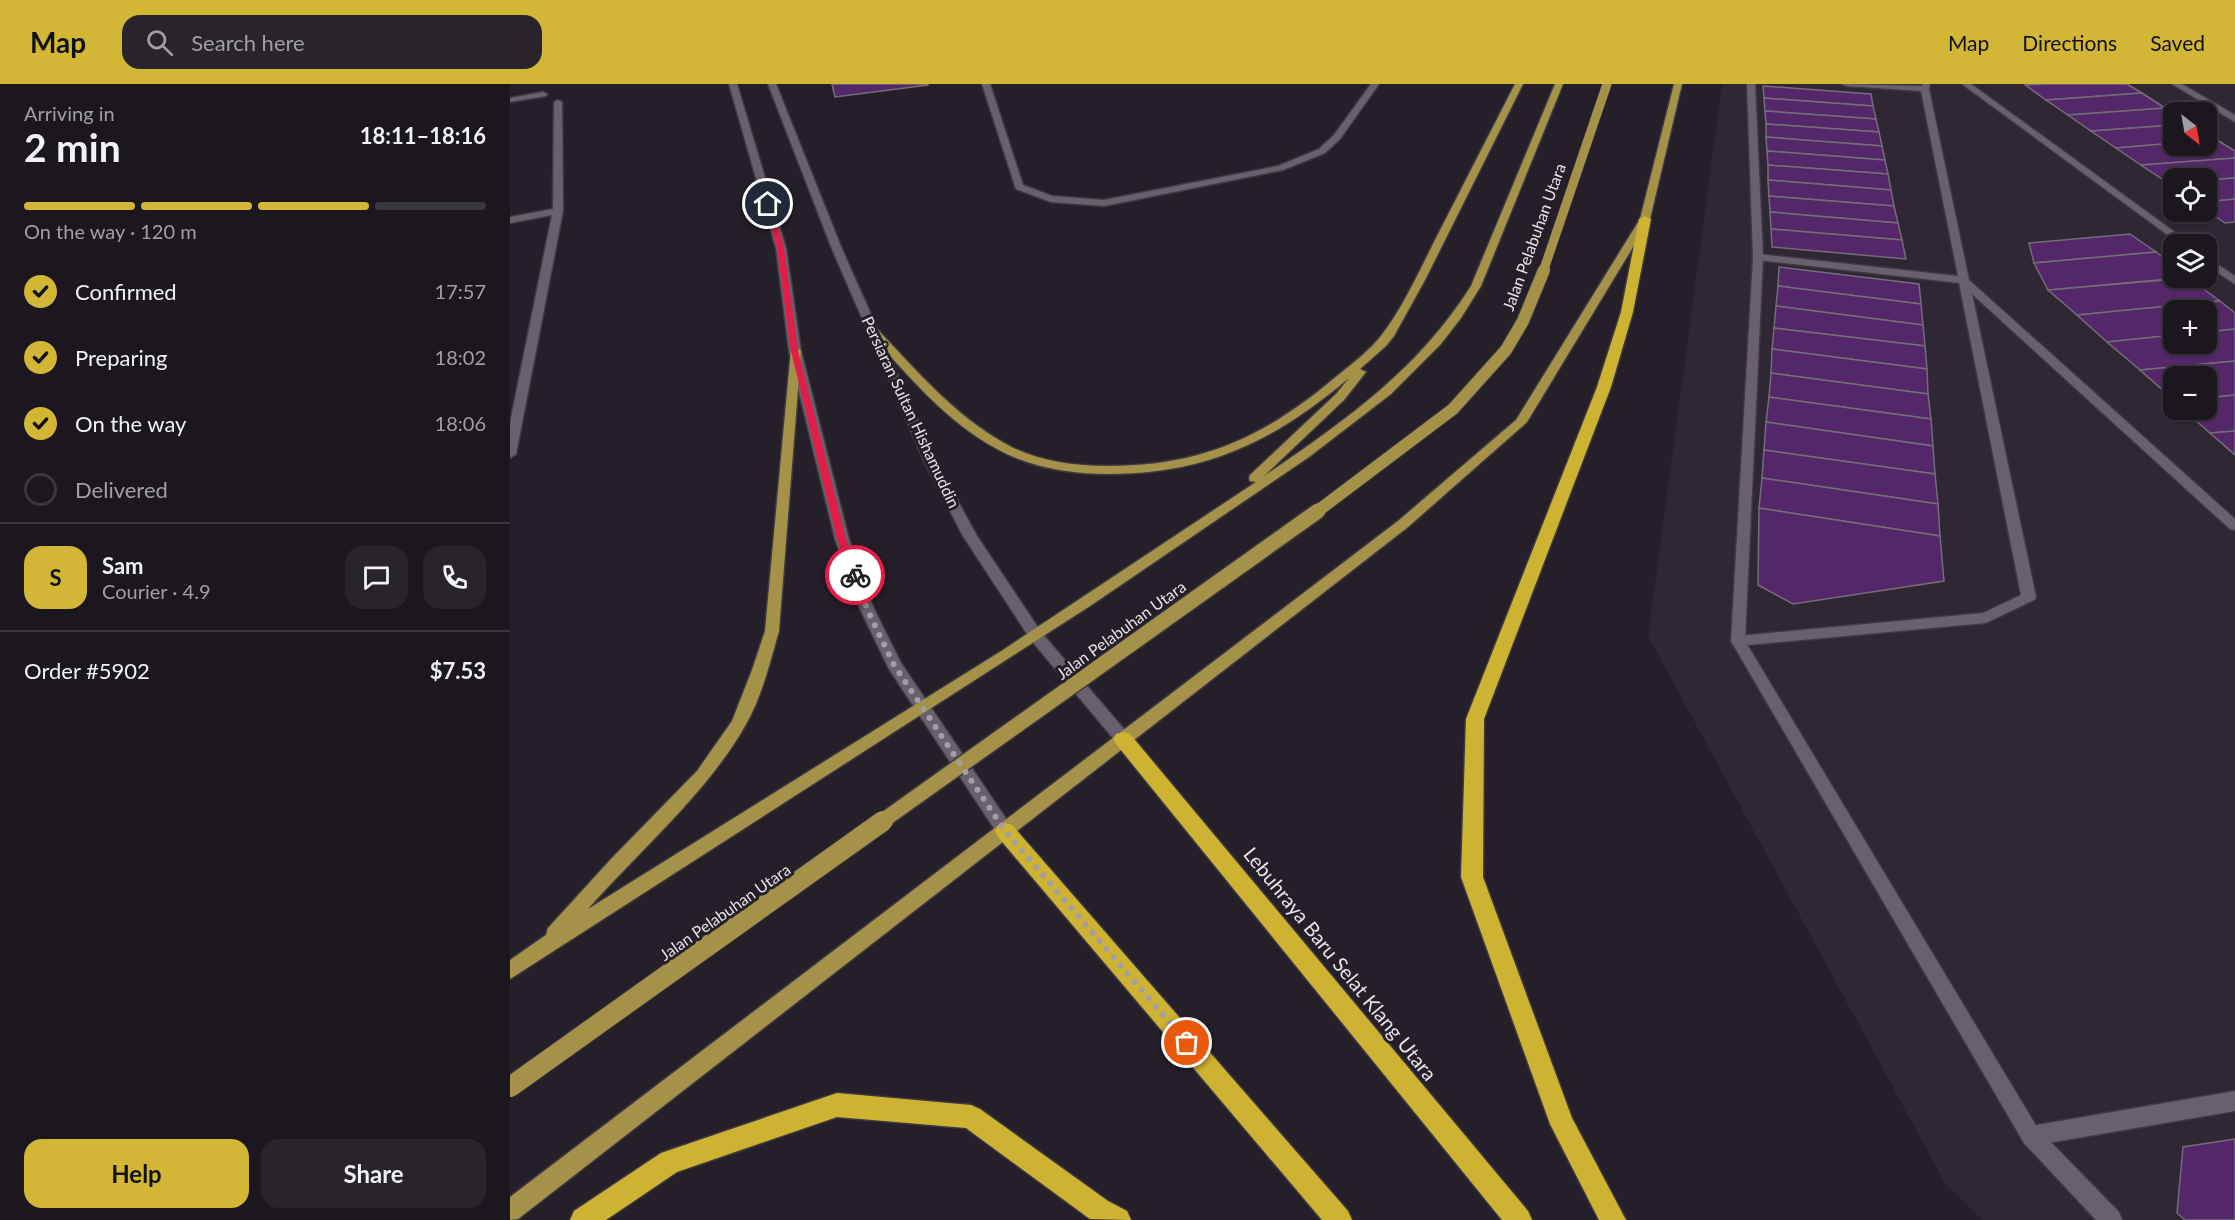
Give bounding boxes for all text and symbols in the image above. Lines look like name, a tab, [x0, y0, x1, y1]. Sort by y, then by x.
search box	[122, 15, 542, 69]
text: Map	[30, 25, 86, 59]
icon: search	[143, 26, 176, 59]
text: Search here	[191, 29, 305, 56]
text: Map	[1948, 30, 1989, 55]
text: Directions	[2022, 30, 2117, 55]
text: Saved	[2150, 30, 2205, 55]
text: Arriving in	[24, 101, 115, 125]
north arrow	[2163, 102, 2217, 156]
map controls	[2163, 102, 2217, 420]
text: 18:11–18:16	[360, 122, 486, 149]
text: 2 min	[24, 124, 121, 170]
street label: Jalan Pelabuhan Utara	[1498, 161, 1569, 313]
button: locate	[2163, 168, 2217, 222]
pin	[742, 178, 793, 229]
icon: home	[751, 187, 784, 220]
text: On the way · 120 m	[24, 219, 197, 243]
button: layers	[2163, 234, 2217, 288]
icon: check	[24, 275, 57, 308]
text: Confirmed	[75, 278, 177, 305]
text: 17:57	[435, 279, 486, 303]
button: +	[2163, 300, 2217, 354]
street label: Persiaran Sultan Hishamuddin	[859, 313, 964, 511]
icon: check	[24, 341, 57, 374]
text: Preparing	[75, 344, 167, 371]
text: 18:02	[435, 345, 486, 369]
button: −	[2163, 366, 2217, 420]
icon: check	[24, 407, 57, 440]
text: On the way	[75, 410, 186, 437]
text: 18:06	[435, 411, 486, 435]
text: Delivered	[75, 476, 168, 503]
courier	[825, 545, 885, 605]
button: chat	[345, 546, 408, 609]
button: phone	[423, 546, 486, 609]
text: Sam	[102, 552, 144, 579]
icon: bike	[839, 559, 872, 592]
text: S	[49, 564, 62, 591]
street label: Jalan Pelabuhan Utara	[1052, 576, 1189, 683]
text: Courier · 4.9	[102, 579, 211, 603]
text: Order #5902	[24, 657, 150, 684]
text: $7.53	[430, 657, 486, 684]
street label: Lebuhraya Baru Selat Klang Utara	[1239, 842, 1442, 1085]
street label: Jalan Pelabuhan Utara	[656, 859, 794, 964]
pin	[1161, 1017, 1212, 1068]
icon: bag	[1170, 1026, 1203, 1059]
button: Help	[24, 1139, 249, 1208]
button: Share	[261, 1139, 486, 1208]

